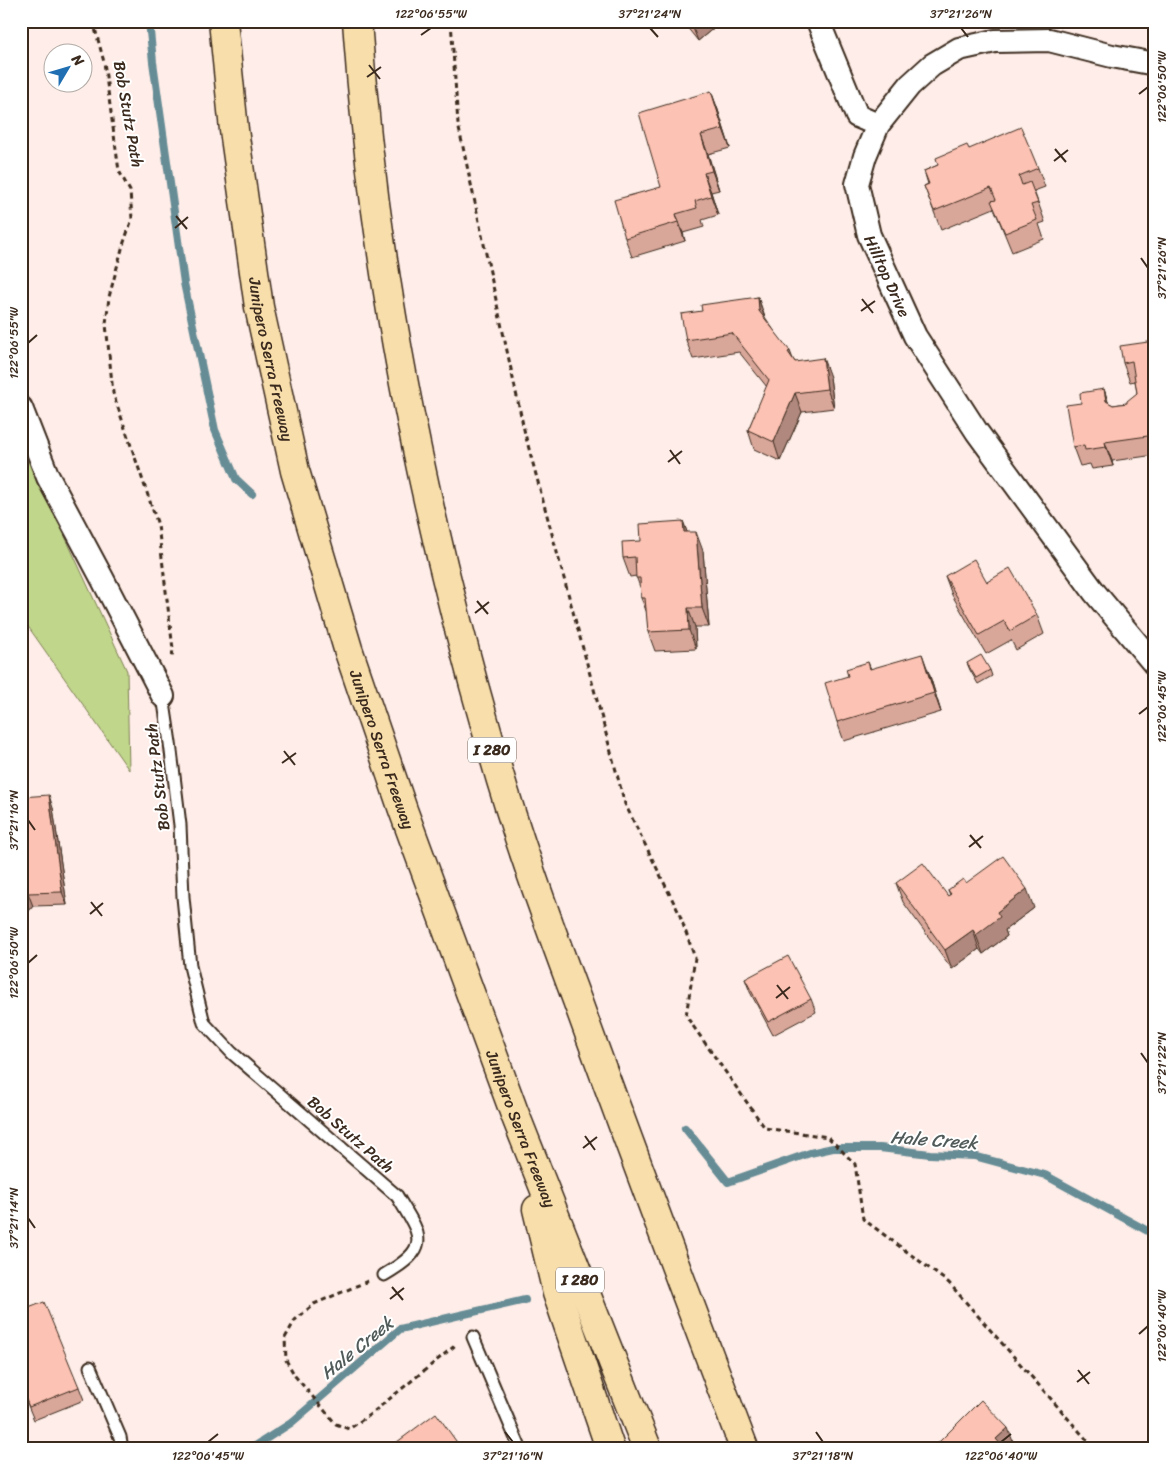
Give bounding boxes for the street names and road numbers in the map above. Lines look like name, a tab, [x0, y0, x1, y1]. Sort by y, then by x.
street label: Bob Stutz Path	[105, 59, 152, 170]
street label: Hilltop Drive	[856, 230, 919, 322]
street label: Junipero Serra Freeway	[240, 275, 302, 445]
street label: Junipero Serra Freeway	[341, 665, 423, 834]
street label: Bob Stutz Path	[137, 722, 178, 832]
road number: I 280	[468, 738, 516, 762]
street label: Junipero Serra Freeway	[477, 1045, 565, 1213]
street label: Bob Stutz Path	[301, 1088, 401, 1181]
road number: I 280	[556, 1268, 604, 1292]

